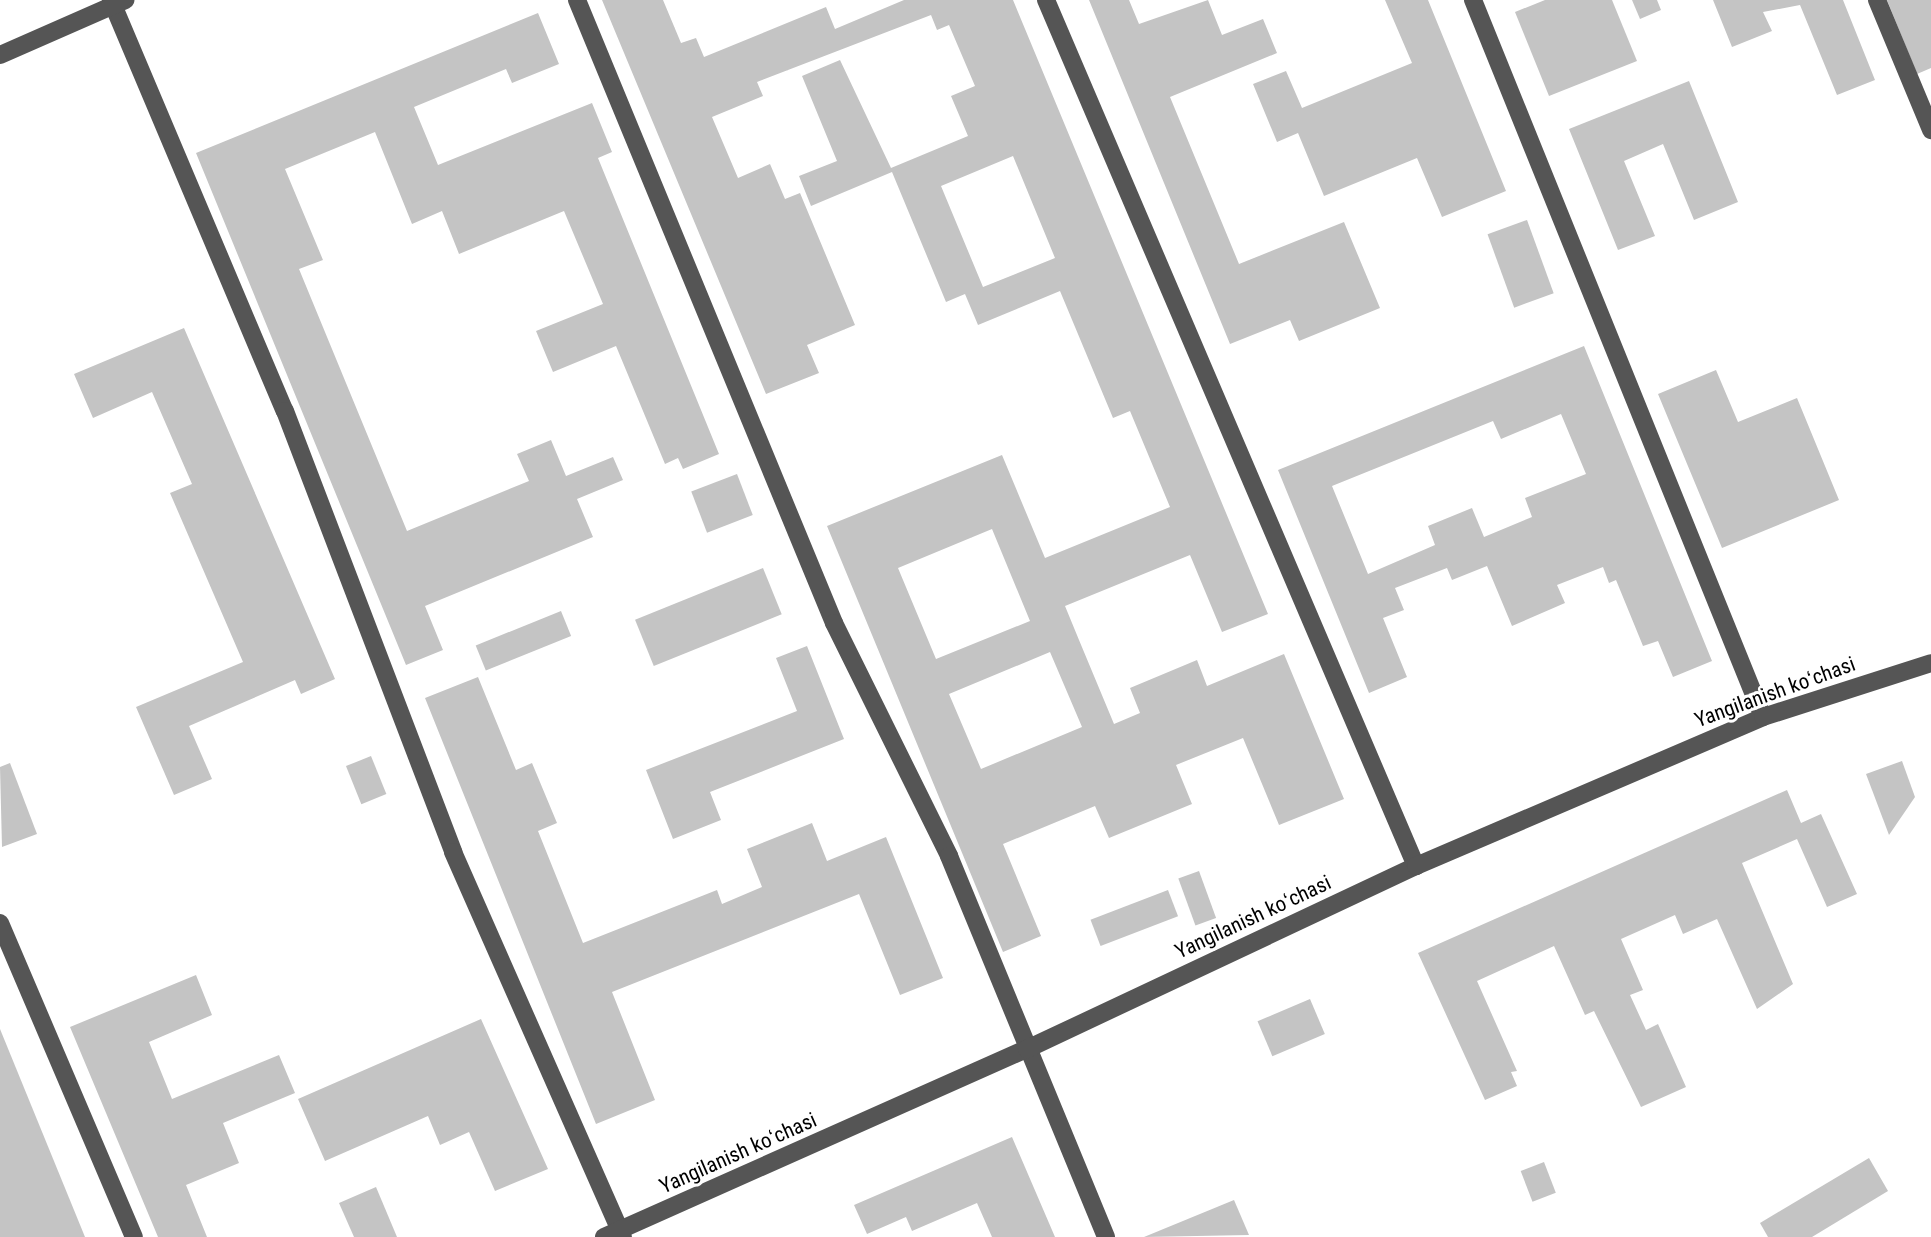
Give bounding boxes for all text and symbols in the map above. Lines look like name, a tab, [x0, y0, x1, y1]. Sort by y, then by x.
street label: Yangilanish koʻchasi	[1691, 651, 1859, 733]
street label: Yangilanish koʻchasi	[1171, 870, 1335, 964]
street label: Yangilanish koʻchasi	[656, 1107, 820, 1199]

